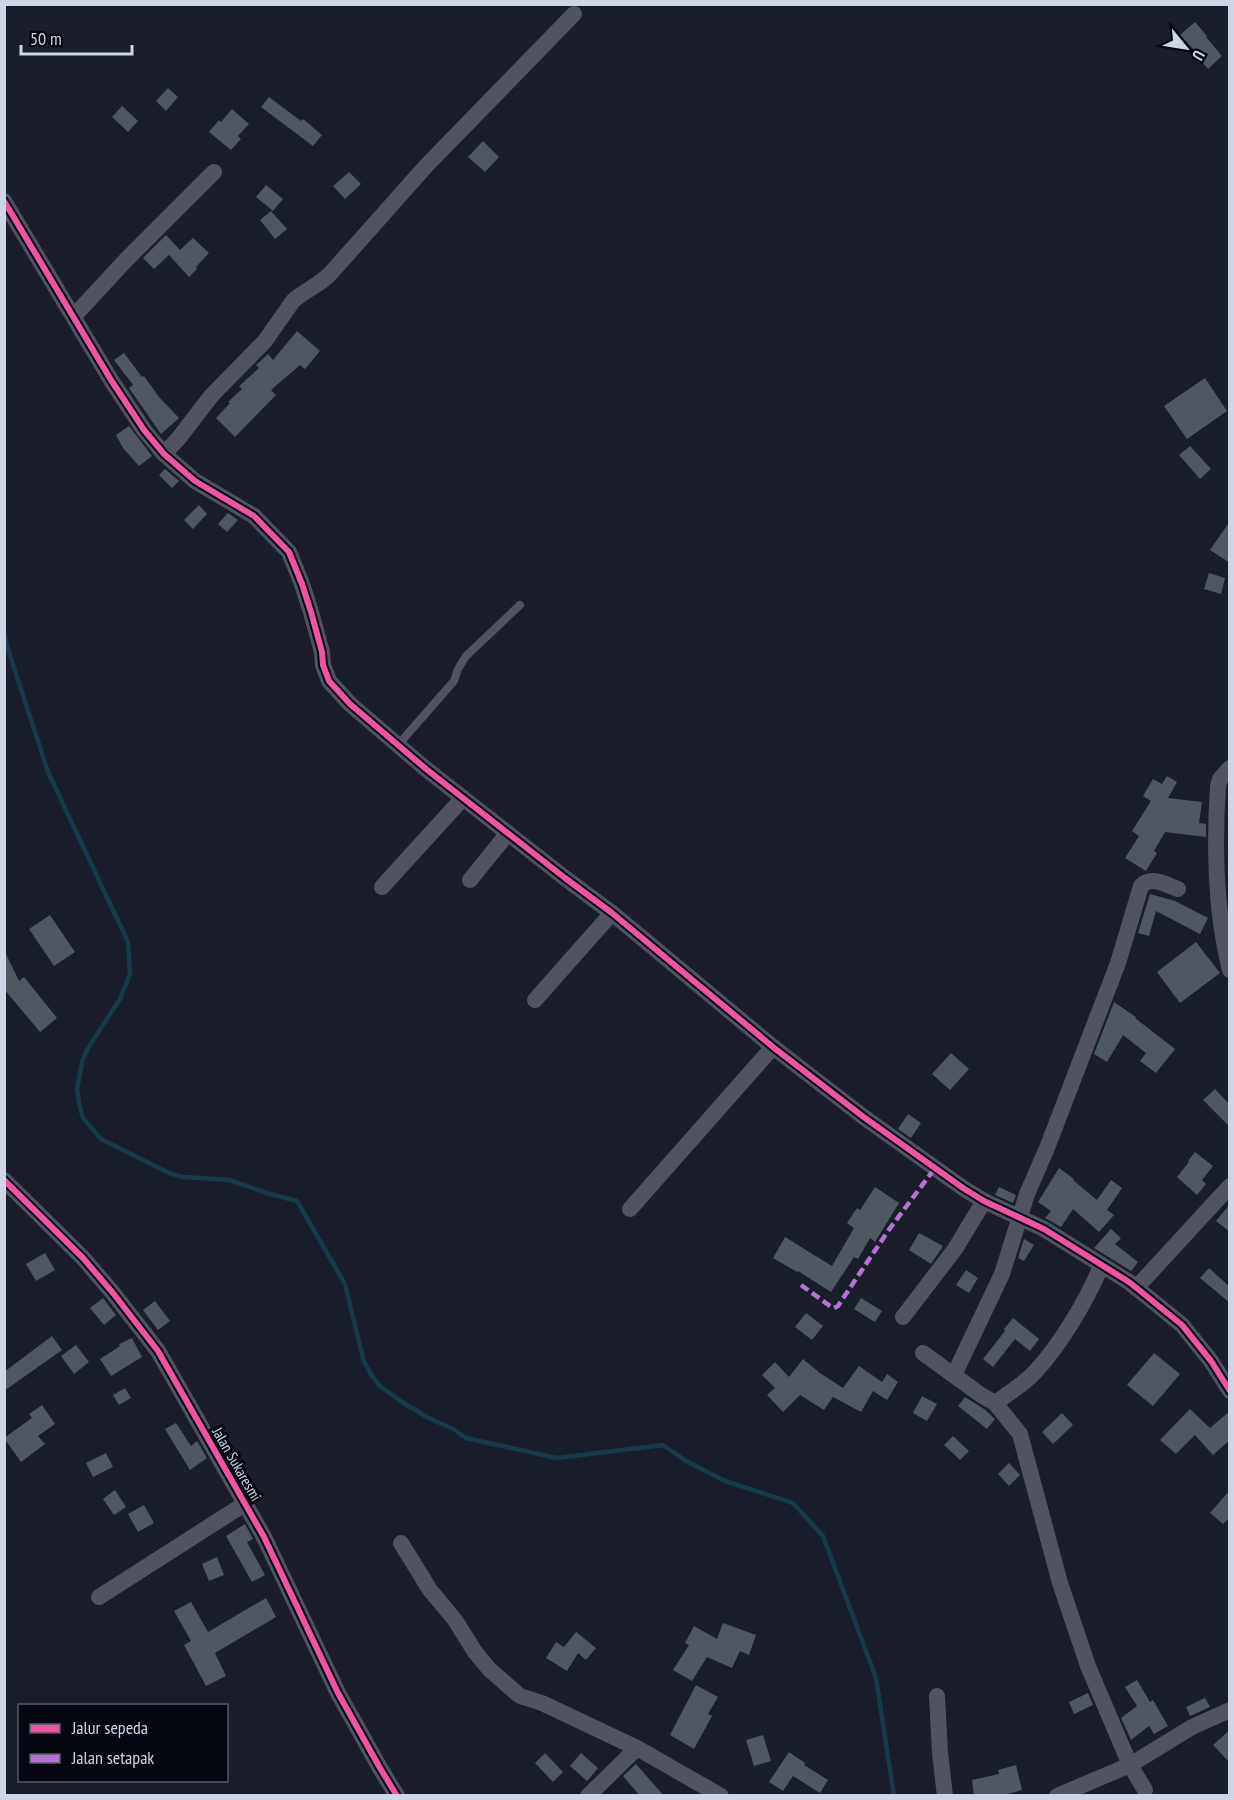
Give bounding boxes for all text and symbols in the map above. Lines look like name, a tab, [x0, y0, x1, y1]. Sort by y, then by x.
scale bar	[21, 18, 132, 56]
north arrow	[1156, 18, 1216, 78]
text: 50 m	[30, 27, 62, 50]
text: U	[1188, 47, 1210, 64]
street label: Jalan Sukaresmi	[208, 1423, 266, 1504]
legend	[18, 1704, 228, 1782]
text: Jalur sepeda	[71, 1716, 148, 1739]
text: Jalan setapak	[71, 1746, 154, 1769]

